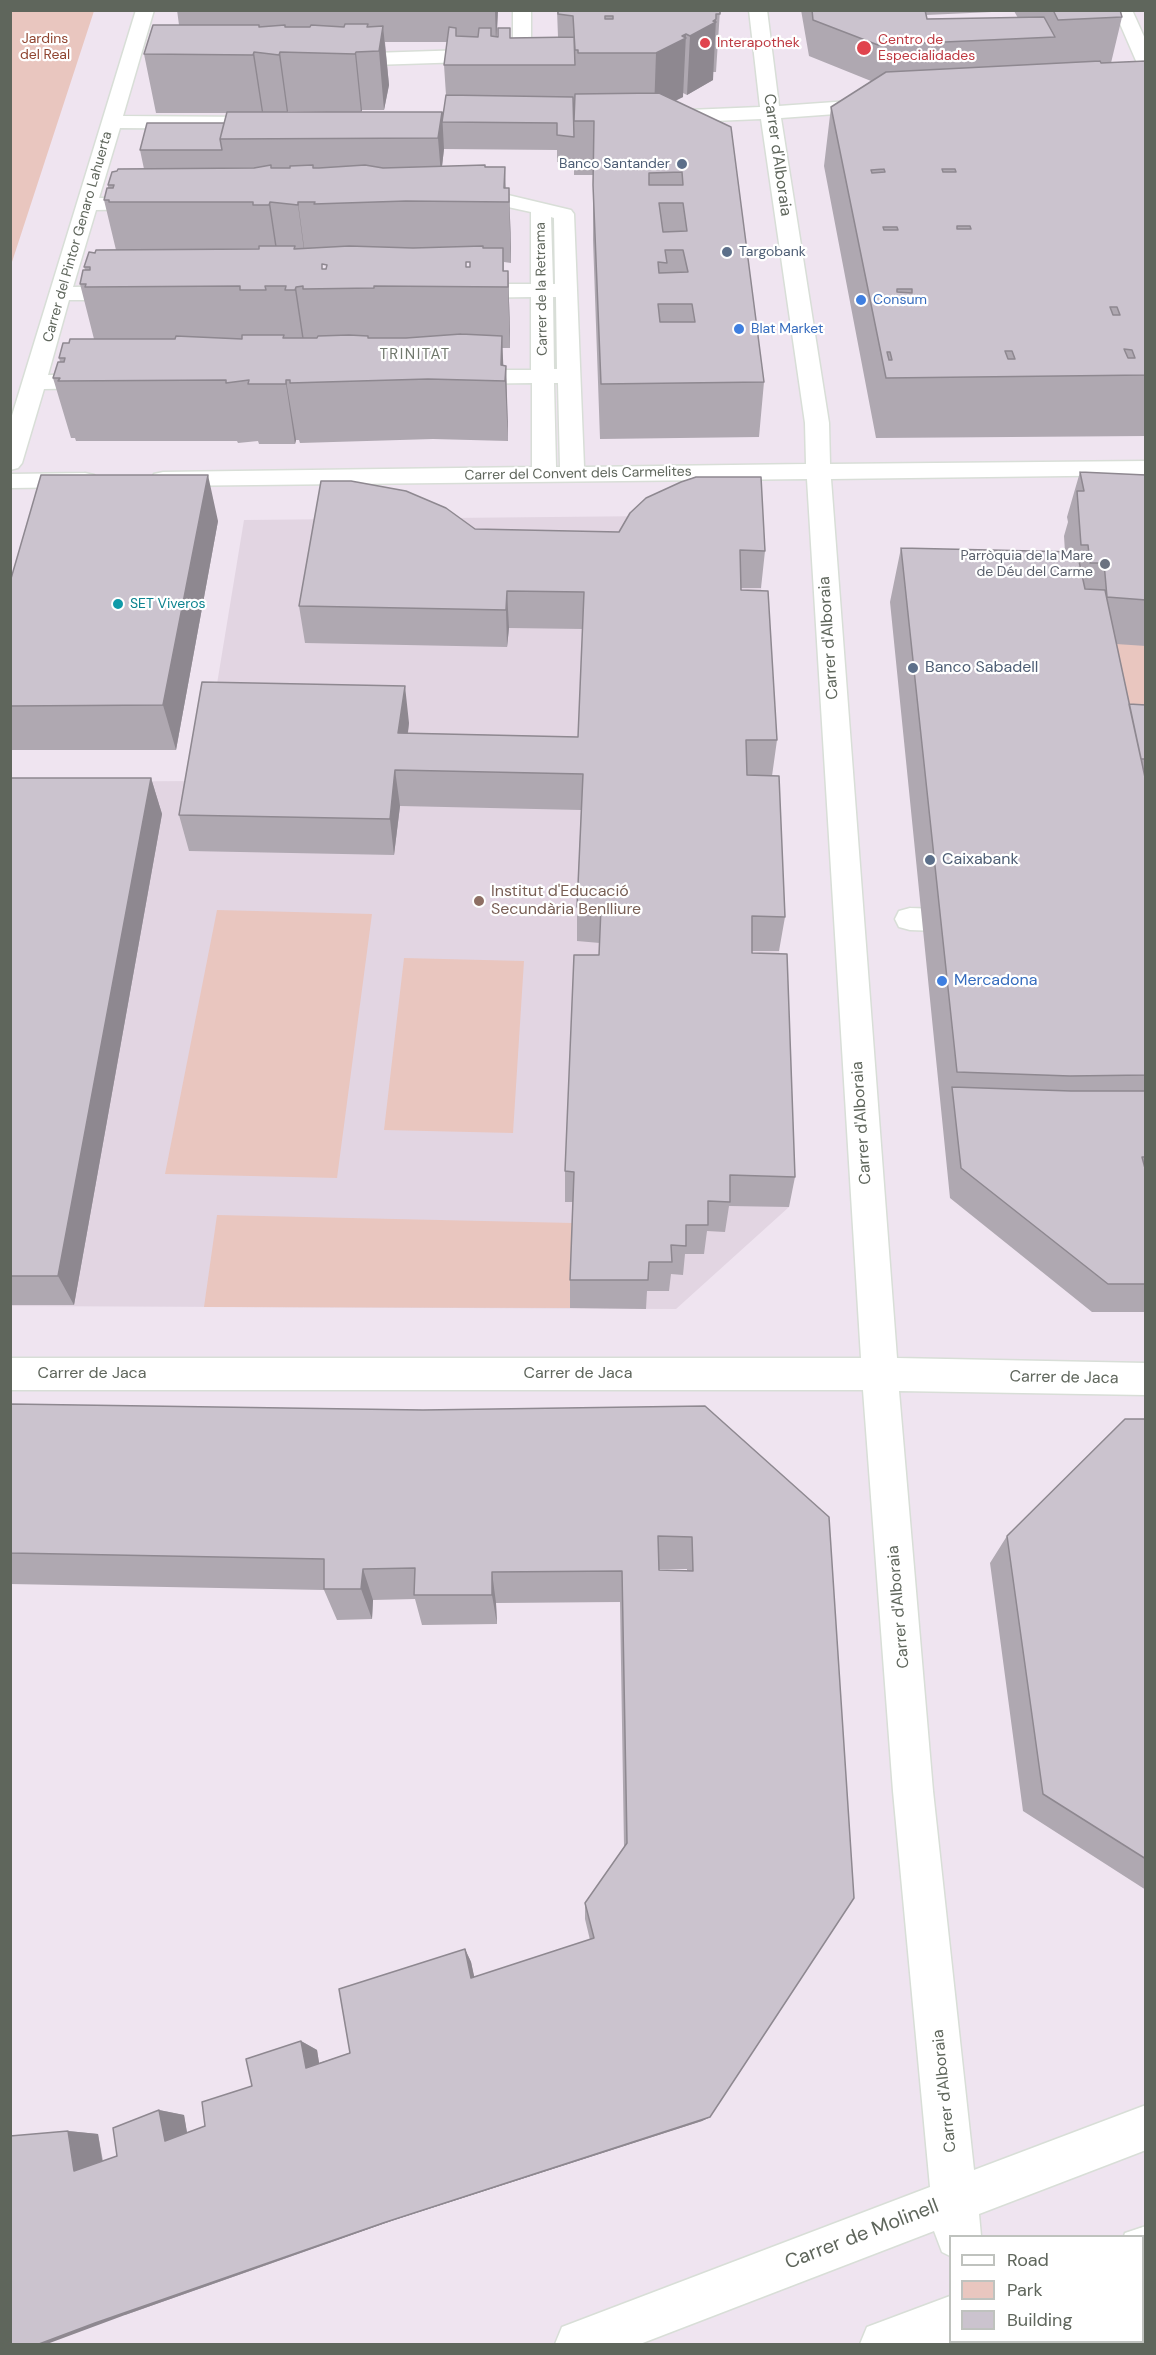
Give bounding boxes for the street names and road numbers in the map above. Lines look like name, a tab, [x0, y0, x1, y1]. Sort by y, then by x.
street label: Carrer d'Alboraia	[759, 93, 795, 217]
street label: Carrer del Pintor Genaro Lahuerta	[40, 130, 116, 344]
street label: Carrer de la Retrama	[532, 222, 552, 356]
street label: Carrer del Convent dels Carmelites	[464, 464, 692, 484]
street label: Carrer d'Alboraia	[815, 576, 843, 700]
street label: Carrer d'Alboraia	[848, 1061, 876, 1185]
street label: Carrer de Jaca	[38, 1364, 146, 1384]
street label: Carrer de Jaca	[524, 1364, 632, 1384]
street label: Carrer de Jaca	[1009, 1367, 1119, 1389]
street label: Carrer d'Alboraia	[884, 1545, 914, 1669]
street label: Carrer d'Alboraia	[929, 2029, 961, 2153]
street label: Carrer de Molinell	[782, 2195, 942, 2275]

